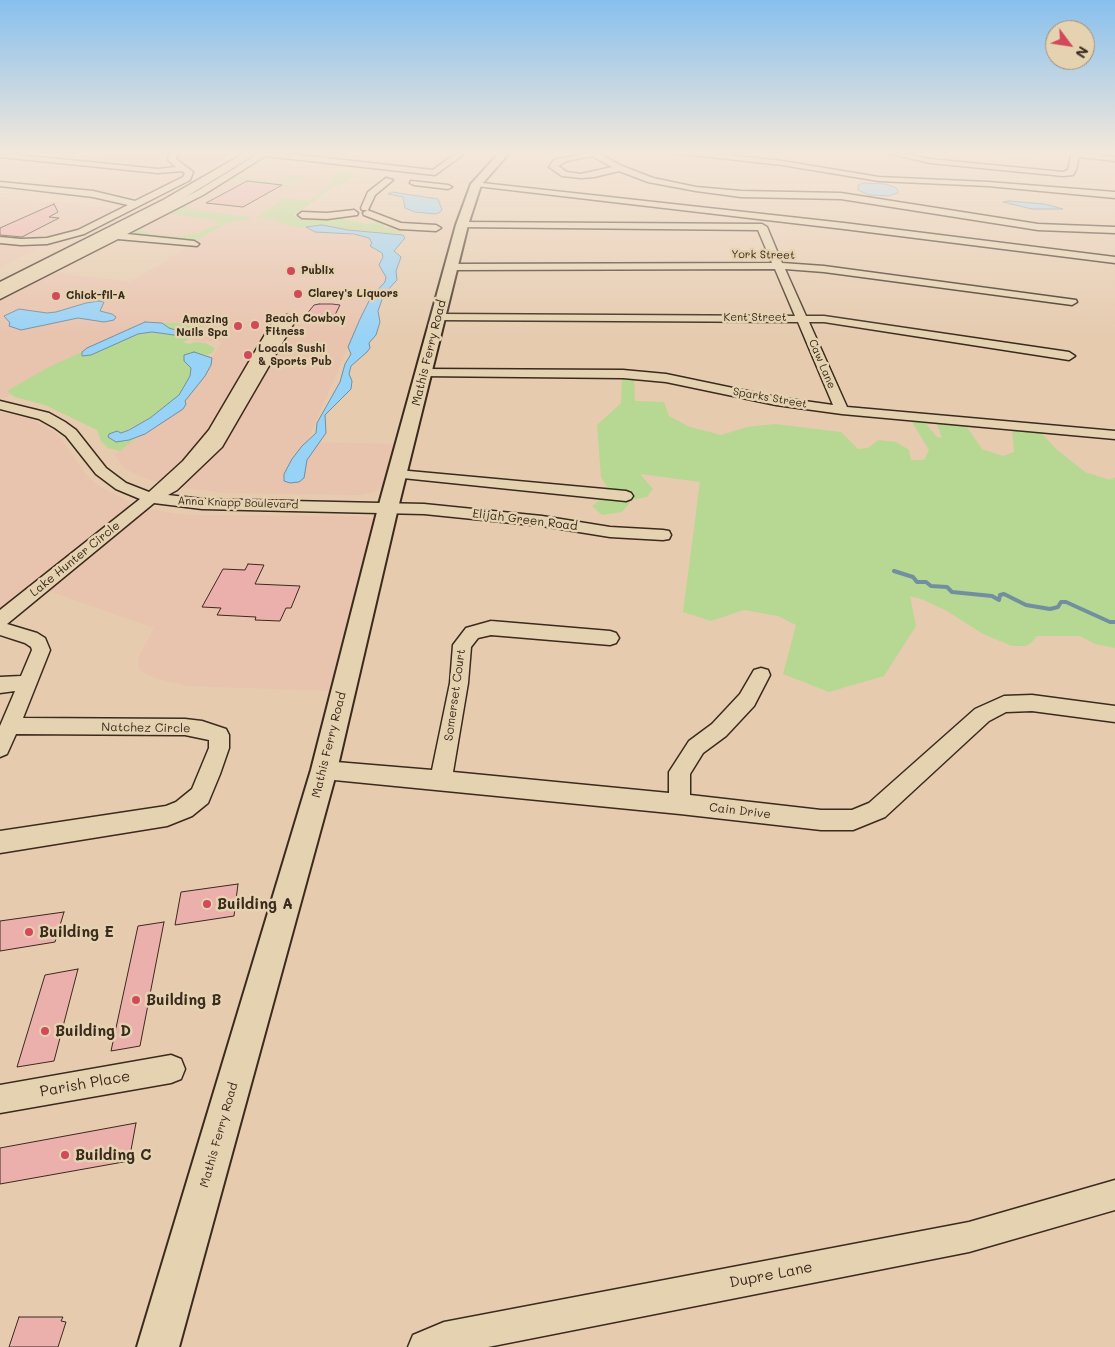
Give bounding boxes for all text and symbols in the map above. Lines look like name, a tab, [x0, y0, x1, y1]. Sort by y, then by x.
north arrow	[1045, 20, 1095, 70]
text: N	[1072, 43, 1093, 62]
street label: York Street	[731, 248, 795, 262]
place label: Publix	[301, 264, 334, 278]
marker: Publix	[285, 265, 297, 277]
place label: Clarey's Liquors	[308, 287, 398, 301]
marker: Clarey's Liquors	[292, 288, 304, 300]
place label: Chick-fil-A	[66, 289, 125, 303]
marker: Chick-fil-A	[50, 290, 62, 302]
street label: Mathis Ferry Road	[409, 299, 449, 407]
street label: Kent Street	[724, 311, 786, 325]
place label: Beach Cowboy Fitness	[265, 312, 346, 338]
place label: Amazing Nails Spa	[176, 313, 228, 339]
marker: Beach Cowboy Fitness	[249, 319, 261, 331]
marker: Amazing Nails Spa	[232, 320, 244, 332]
street label: Caw Lane	[806, 337, 838, 391]
place label: Locals Sushi & Sports Pub	[258, 342, 332, 368]
marker: Locals Sushi & Sports Pub	[242, 349, 254, 361]
street label: Sparks Street	[732, 385, 808, 411]
street label: Anna Knapp Boulevard	[177, 494, 299, 512]
street label: Elijah Green Road	[472, 506, 578, 534]
street label: Lake Hunter Circle	[27, 518, 123, 600]
street label: Somerset Court	[441, 648, 469, 742]
street label: Mathis Ferry Road	[309, 691, 349, 799]
street label: Natchez Circle	[101, 720, 191, 736]
street label: Cain Drive	[708, 800, 772, 822]
place label: Building A	[217, 895, 293, 913]
marker: Building A	[201, 898, 213, 910]
place label: Building E	[39, 923, 114, 941]
marker: Building E	[23, 926, 35, 938]
place label: Building B	[146, 991, 221, 1009]
marker: Building B	[130, 994, 142, 1006]
place label: Building D	[55, 1022, 131, 1040]
marker: Building D	[39, 1025, 51, 1037]
street label: Parish Place	[38, 1067, 132, 1101]
street label: Mathis Ferry Road	[197, 1081, 241, 1189]
place label: Building C	[75, 1146, 151, 1164]
marker: Building C	[59, 1149, 71, 1161]
street label: Dupre Lane	[728, 1258, 814, 1292]

